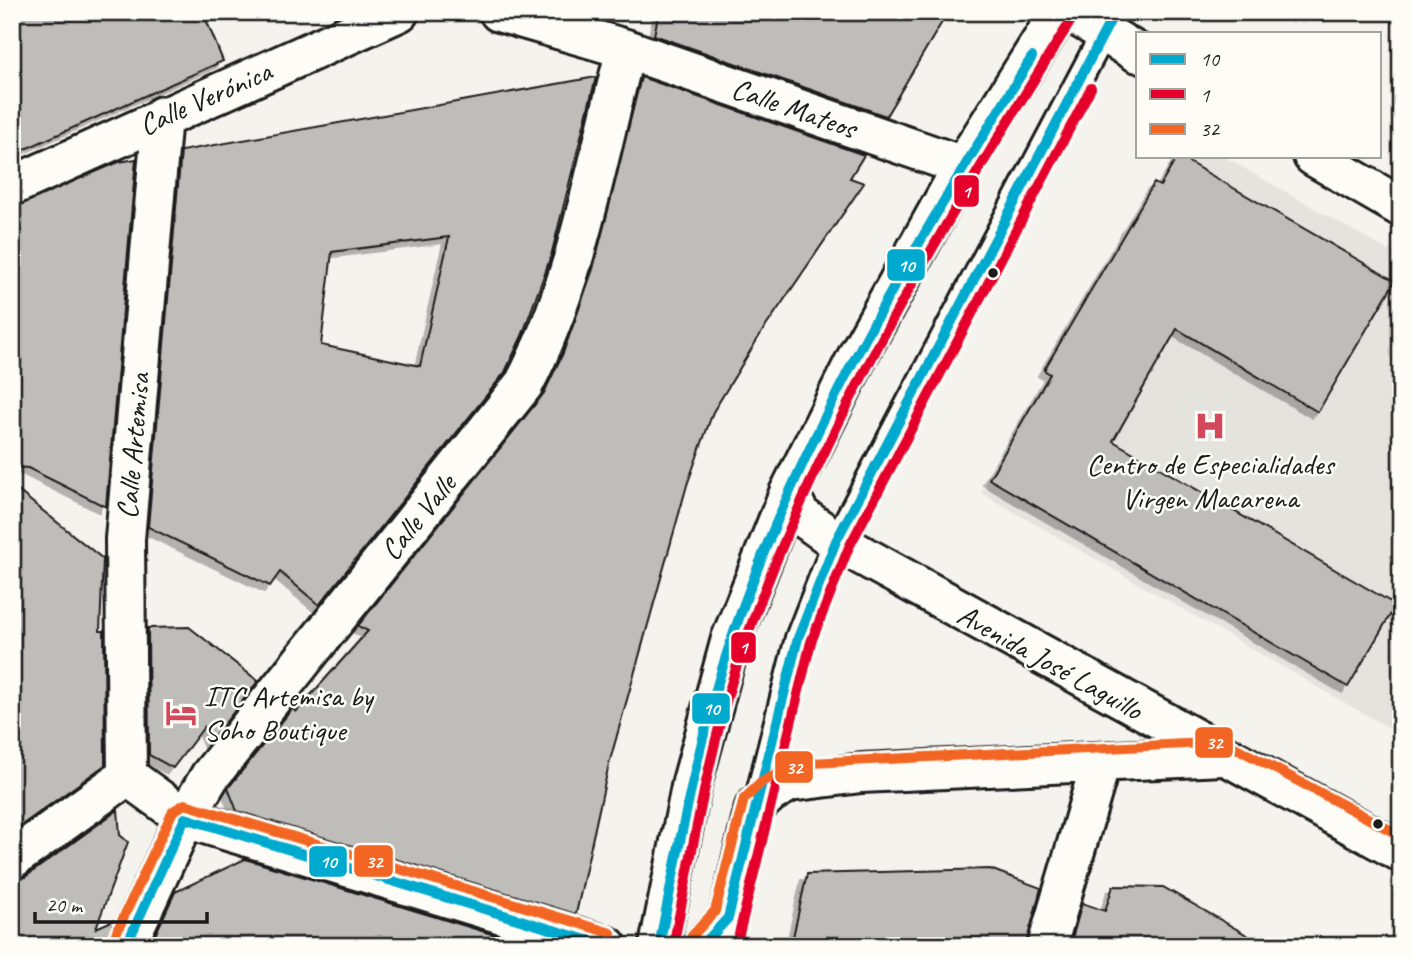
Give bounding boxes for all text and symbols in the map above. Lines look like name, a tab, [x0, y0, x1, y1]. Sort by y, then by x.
legend	[1136, 32, 1382, 158]
text: 10	[1200, 46, 1220, 72]
street label: Calle Verónica	[133, 51, 279, 144]
street label: Calle Mateos	[727, 69, 864, 148]
text: 1	[1200, 82, 1211, 108]
text: 32	[1200, 116, 1220, 142]
line badge: 1	[953, 174, 980, 208]
text: 1	[962, 180, 973, 204]
line badge: 10	[886, 248, 926, 282]
text: 10	[897, 254, 917, 278]
unlabelled marker	[986, 266, 1000, 280]
street label: Calle Artemisa	[108, 370, 158, 520]
hospital icon: Centro de Especialidades Virgen Macarena	[1193, 409, 1227, 443]
place label: Centro de Especialidades Virgen Macarena	[1087, 445, 1336, 517]
street label: Calle Valle	[372, 464, 466, 568]
street label: Avenida José Laguillo	[951, 596, 1150, 729]
line badge: 1	[730, 631, 757, 664]
text: 1	[739, 636, 750, 660]
place label: ITC Artemisa by Soho Boutique	[204, 677, 375, 749]
line badge: 10	[691, 692, 731, 725]
hotel icon: ITC Artemisa by Soho Boutique	[164, 696, 198, 730]
text: 10	[702, 697, 722, 721]
line badge: 32	[1194, 726, 1234, 759]
text: 32	[1205, 731, 1225, 755]
line badge: 32	[774, 750, 814, 784]
text: 32	[785, 756, 805, 780]
unlabelled marker	[1371, 817, 1385, 831]
line badge: 32	[353, 844, 394, 878]
line badge: 10	[308, 845, 348, 878]
text: 10	[319, 850, 339, 874]
text: 32	[365, 850, 385, 874]
scale bar	[35, 881, 206, 925]
text: 20 m	[46, 892, 84, 918]

